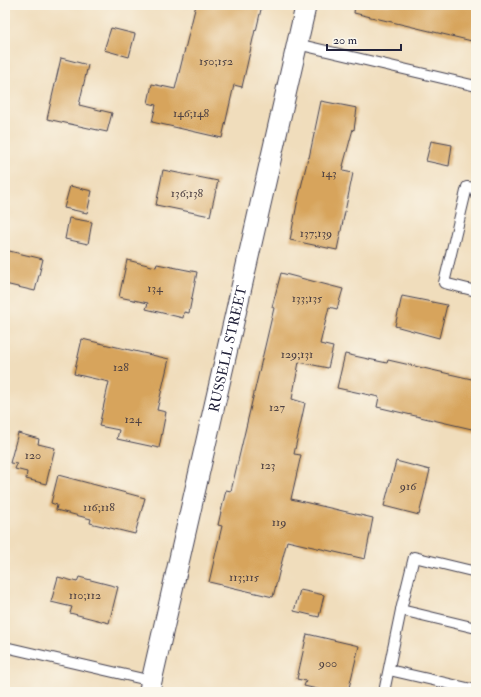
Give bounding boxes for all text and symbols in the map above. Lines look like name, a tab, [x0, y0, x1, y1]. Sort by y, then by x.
scale bar	[327, 26, 401, 52]
text: 20 m	[333, 33, 358, 48]
house number: 150;152	[199, 54, 233, 69]
house number: 146;148	[173, 106, 209, 121]
house number: 143	[321, 166, 337, 181]
house number: 136;138	[171, 186, 204, 201]
house number: 137;139	[300, 226, 332, 241]
house number: 134	[147, 281, 163, 296]
street label: RUSSELL STREET	[205, 284, 251, 414]
house number: 133;135	[292, 291, 323, 306]
house number: 129;131	[281, 347, 313, 362]
house number: 128	[113, 360, 129, 375]
house number: 127	[269, 400, 285, 415]
house number: 124	[125, 412, 142, 427]
house number: 120	[25, 448, 41, 463]
house number: 123	[261, 458, 275, 473]
house number: 916	[399, 479, 417, 494]
house number: 116;118	[83, 500, 115, 515]
house number: 119	[272, 515, 286, 530]
house number: 113;115	[229, 570, 260, 585]
house number: 110;112	[69, 588, 101, 603]
house number: 900	[318, 656, 337, 671]

